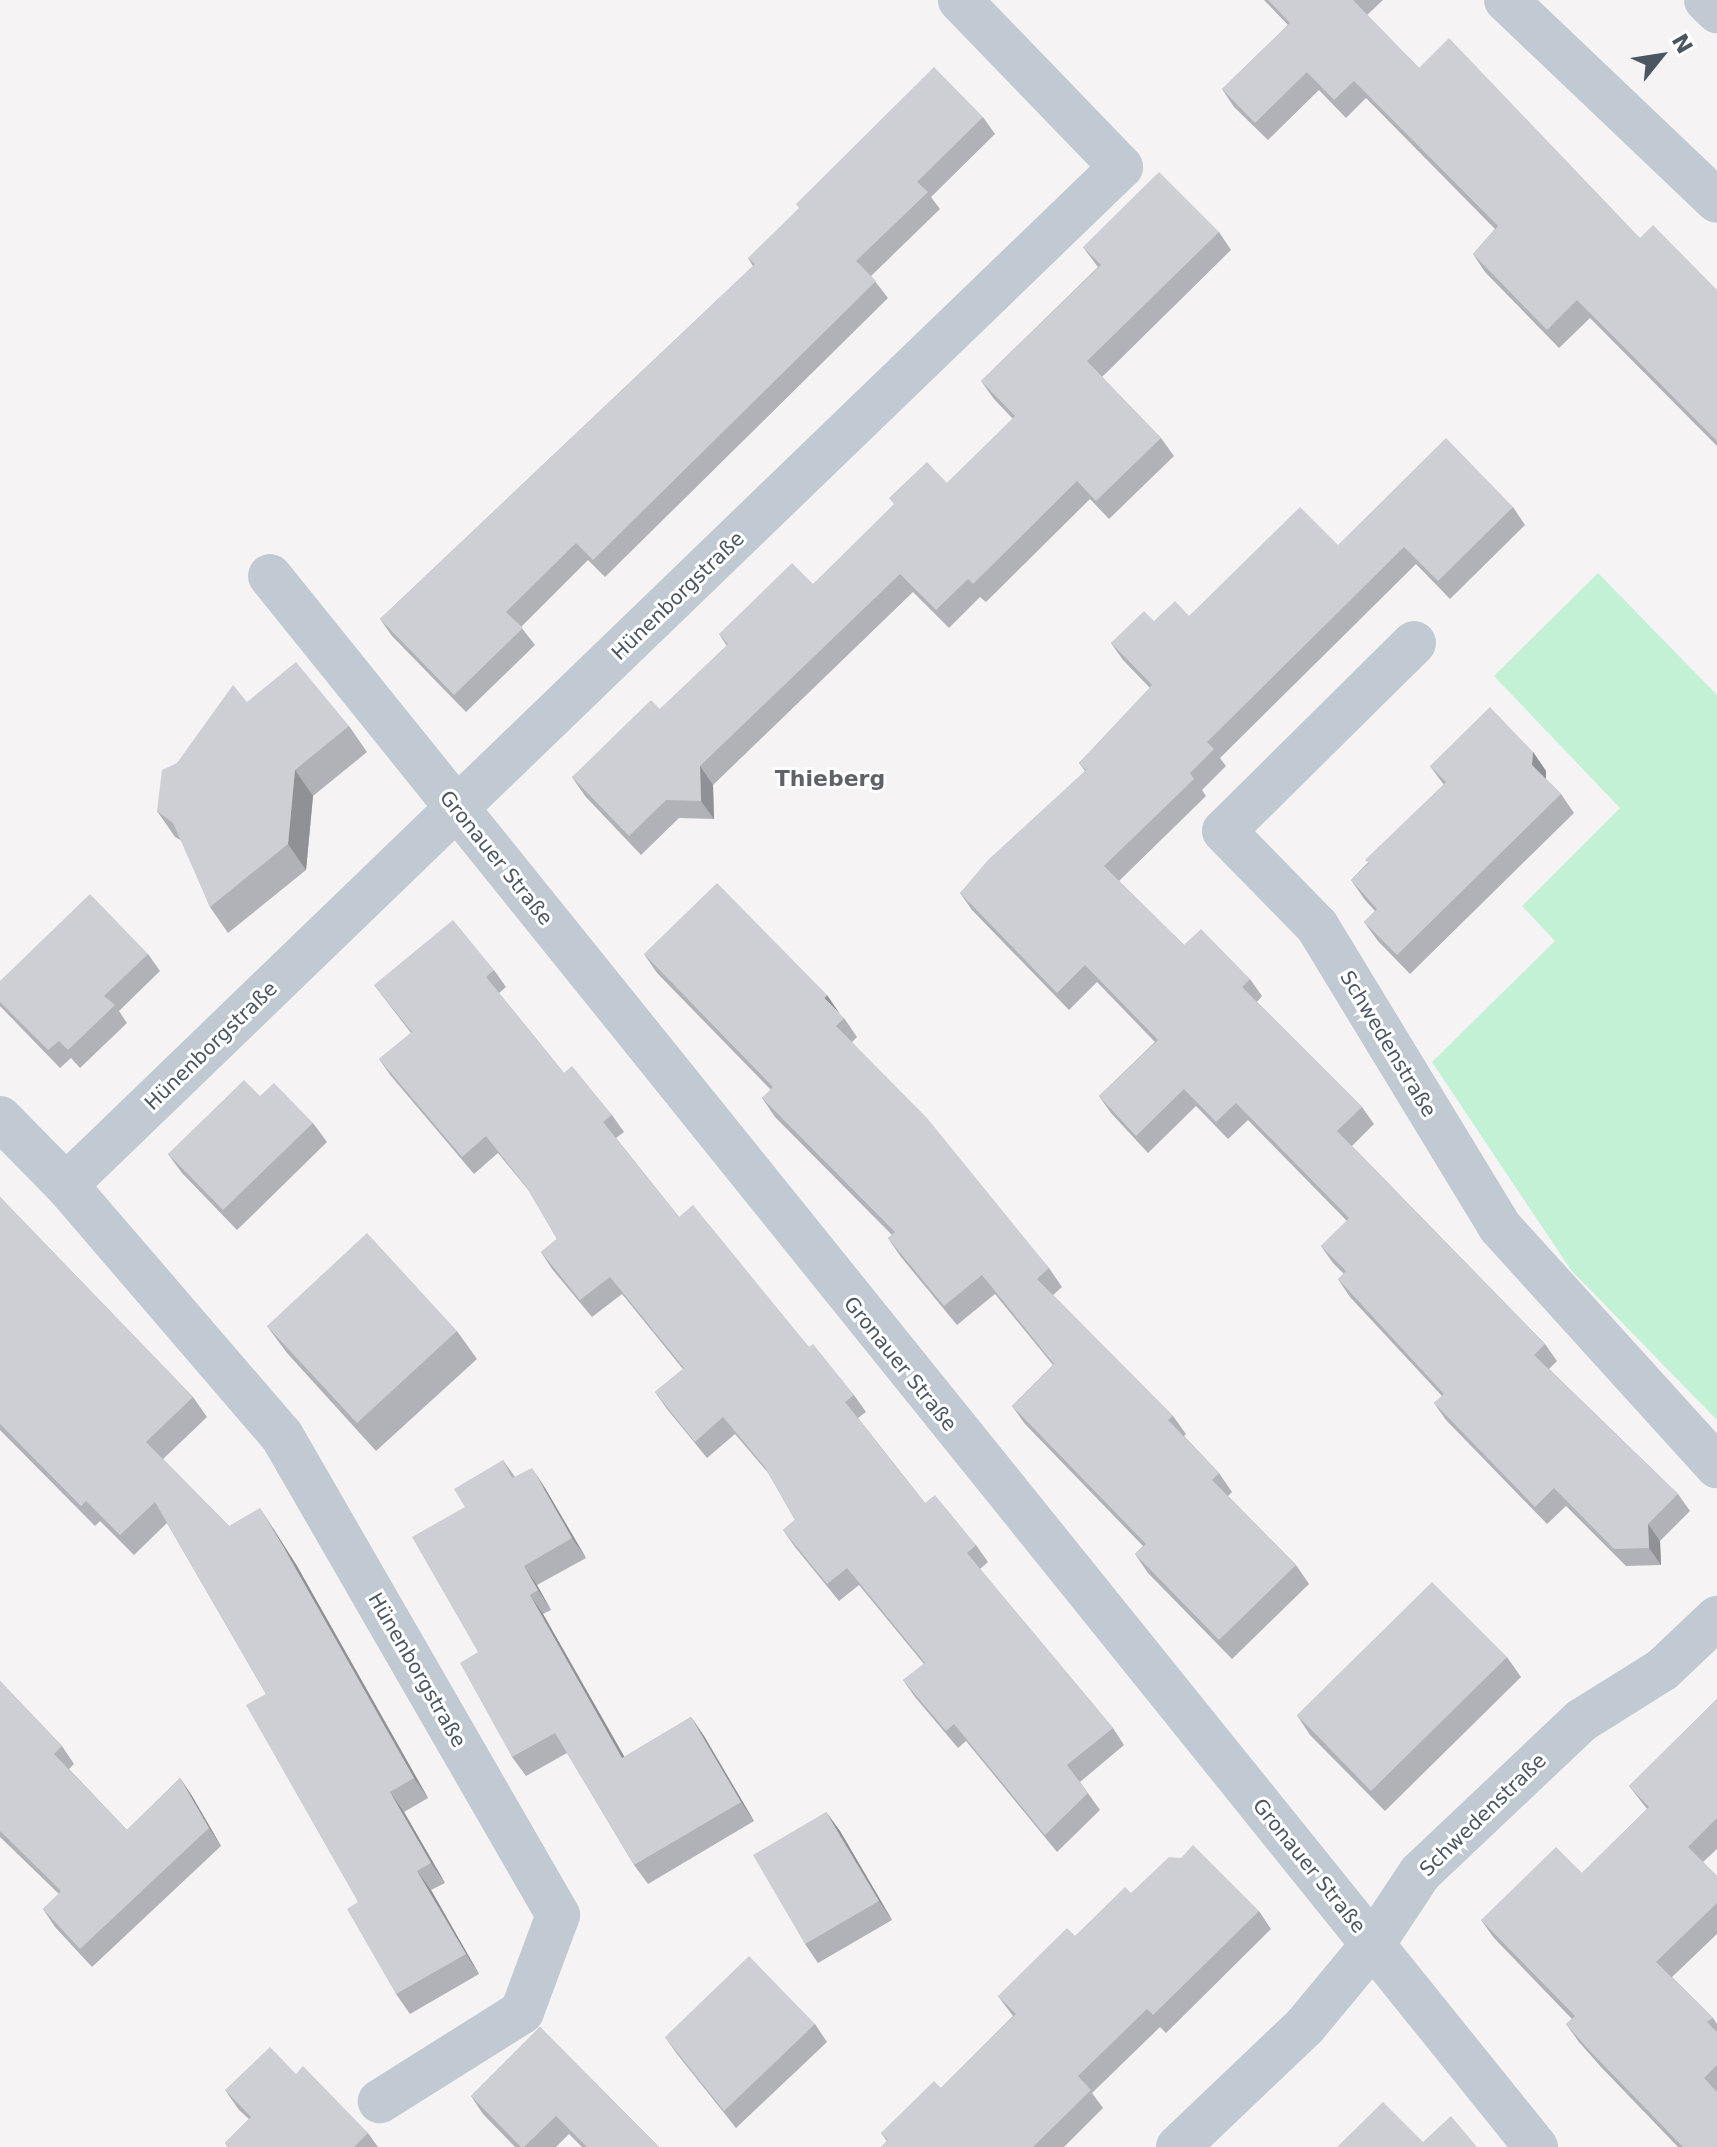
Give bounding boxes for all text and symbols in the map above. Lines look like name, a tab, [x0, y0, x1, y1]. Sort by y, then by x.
north arrow	[1621, 16, 1701, 96]
text: N	[1667, 30, 1698, 58]
street label: Hünenborgstraße	[607, 527, 749, 665]
district label: Thieberg	[775, 766, 885, 792]
street label: Gronauer Straße	[434, 786, 558, 930]
street label: Schwedenstraße	[1335, 967, 1441, 1121]
street label: Hünenborgstraße	[140, 977, 282, 1115]
street label: Gronauer Straße	[838, 1292, 962, 1436]
street label: Hünenborgstraße	[363, 1588, 471, 1752]
street label: Schwedenstraße	[1415, 1749, 1551, 1881]
street label: Gronauer Straße	[1247, 1794, 1371, 1938]

